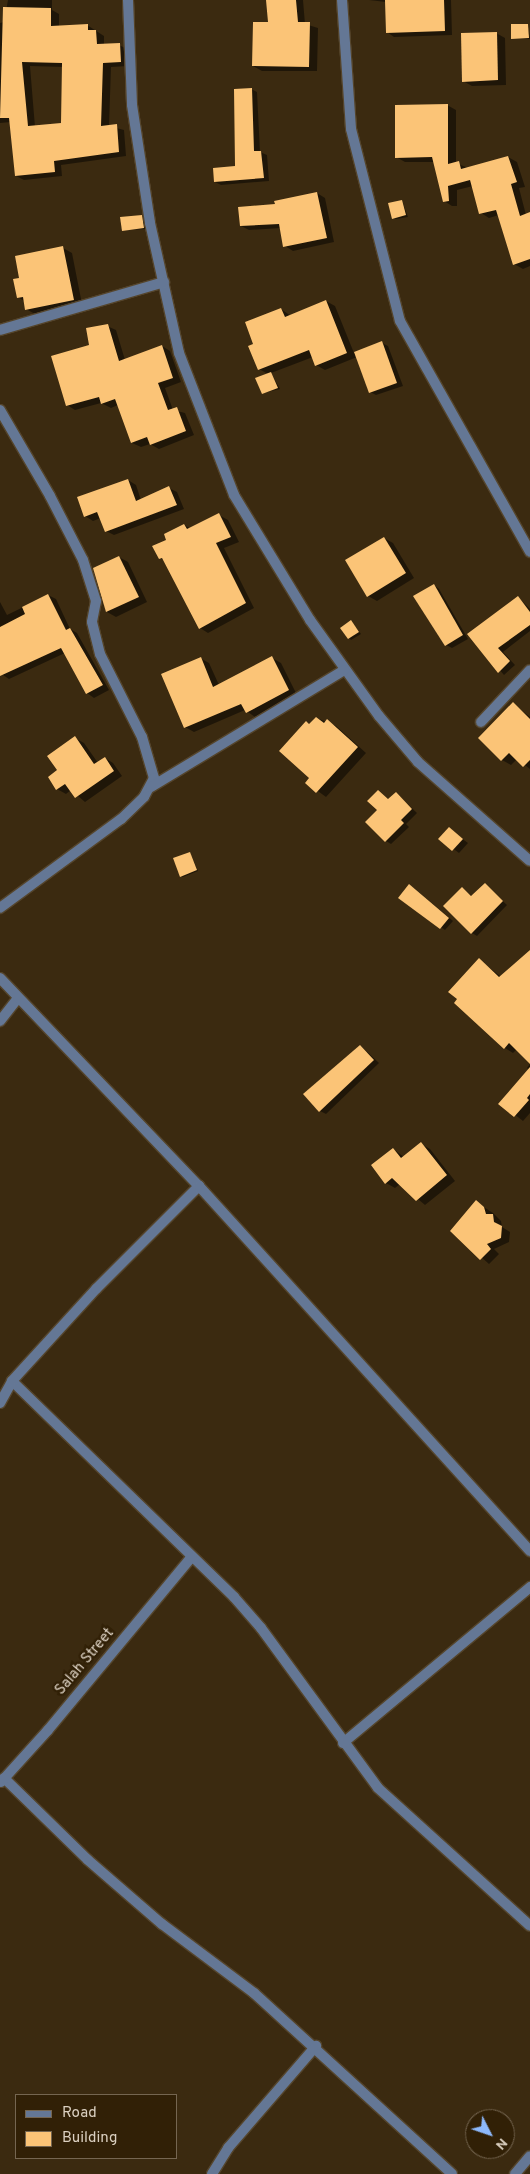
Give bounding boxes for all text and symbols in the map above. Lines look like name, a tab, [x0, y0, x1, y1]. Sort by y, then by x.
street label: Salah Street	[52, 1625, 118, 1699]
legend	[15, 2094, 178, 2159]
text: Road	[62, 2104, 97, 2123]
north arrow	[465, 2109, 515, 2159]
text: Building	[62, 2129, 117, 2148]
text: N	[491, 2134, 511, 2153]

